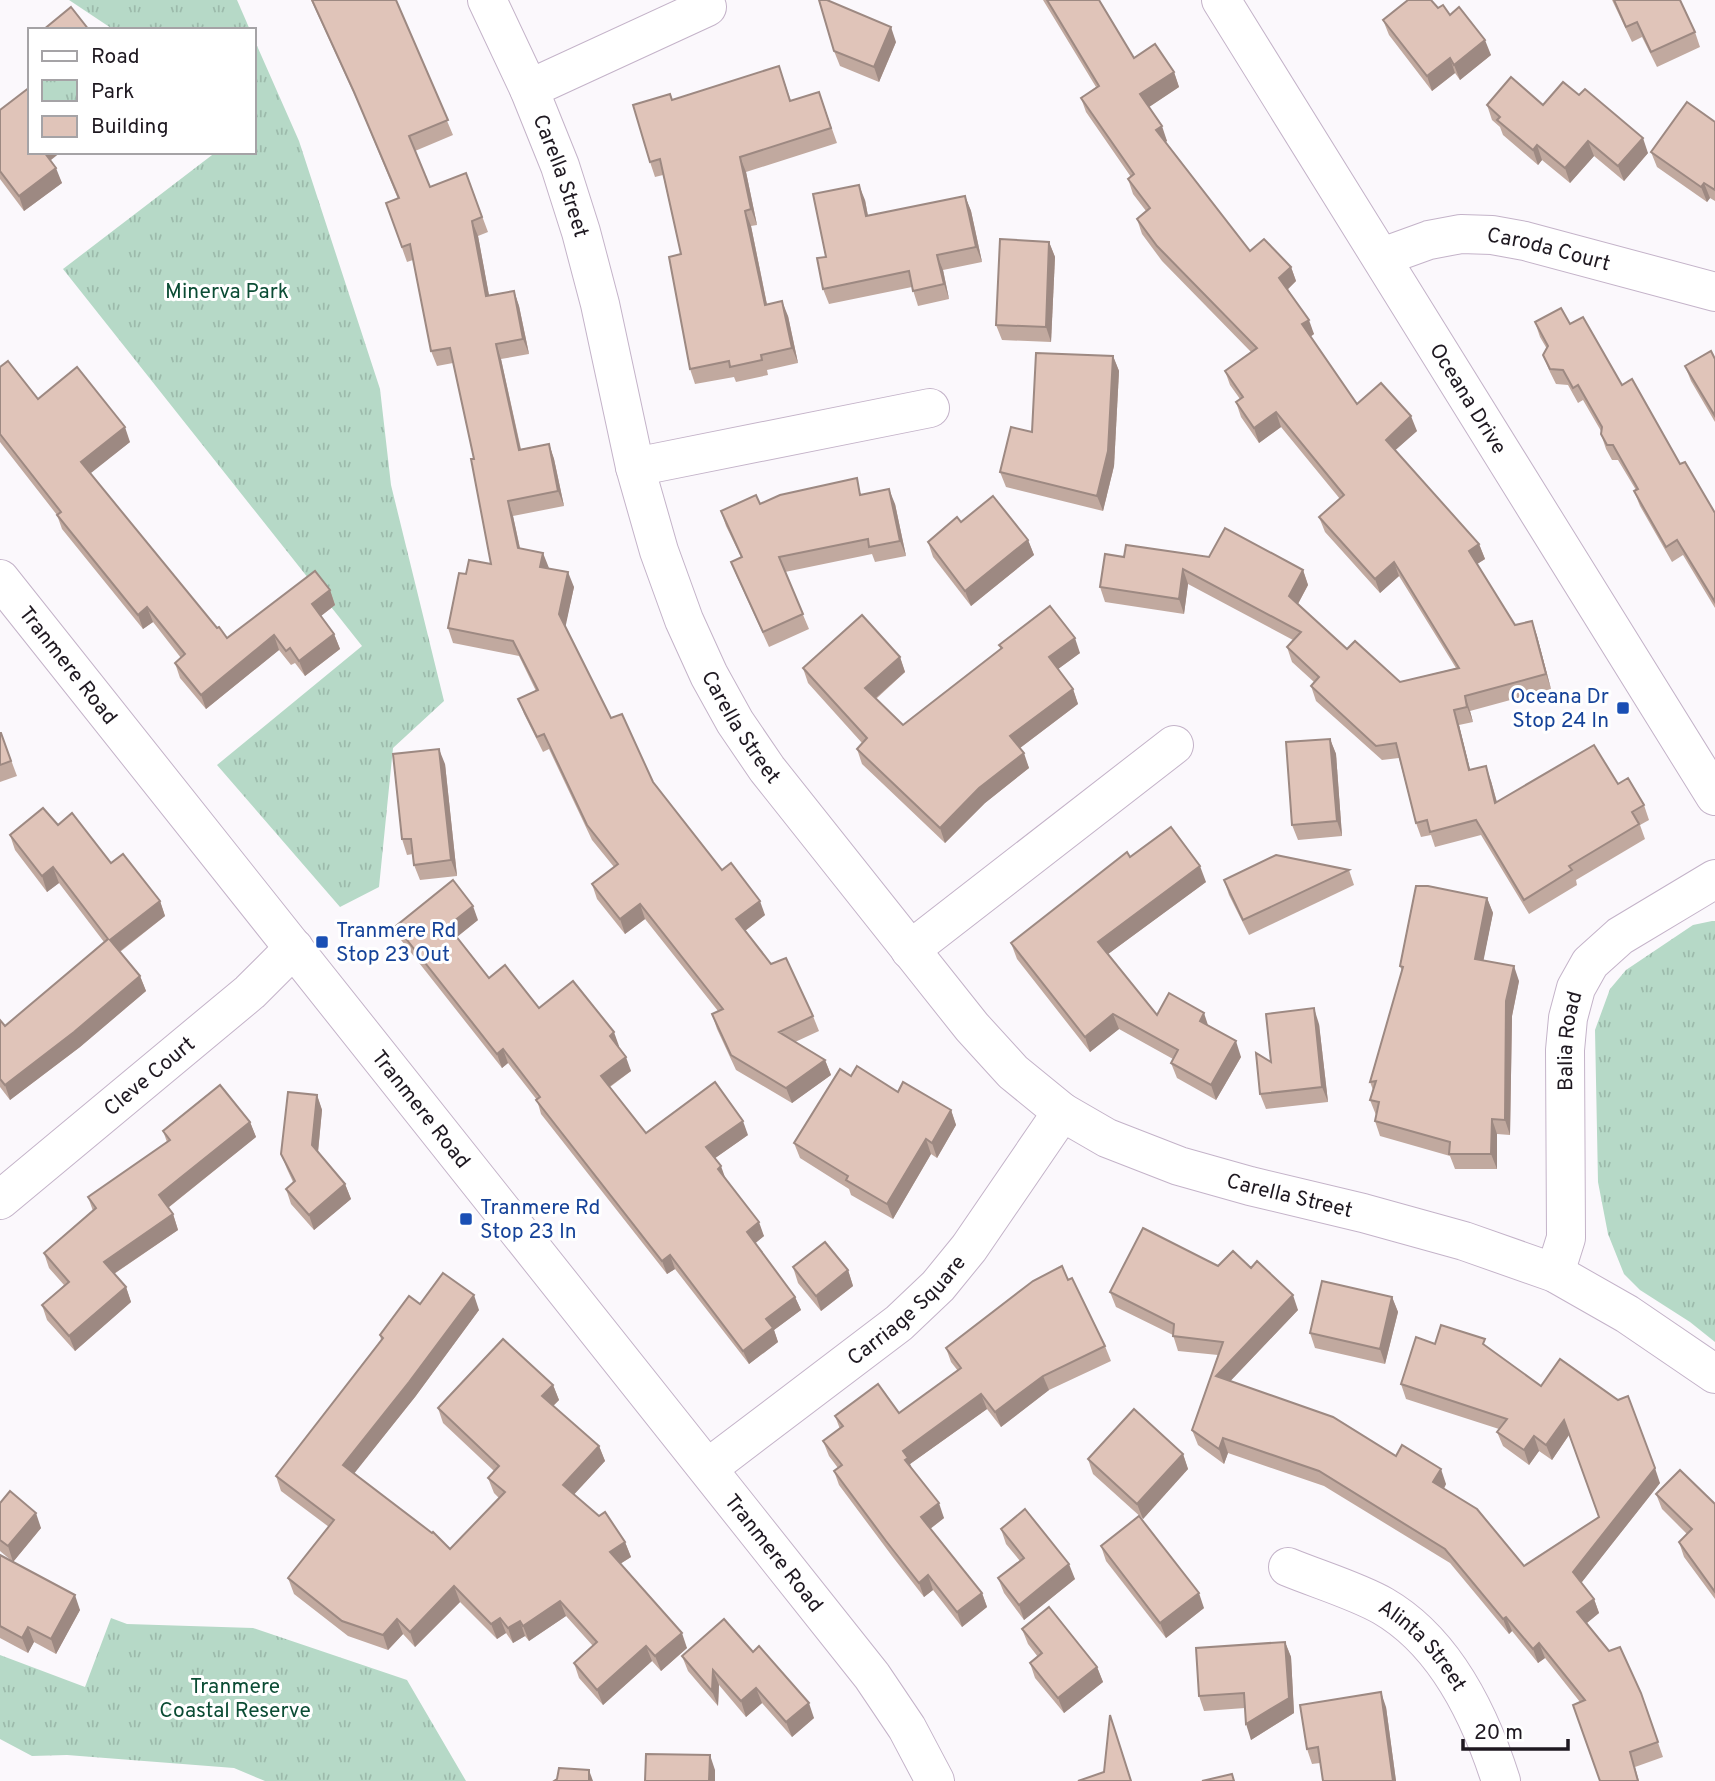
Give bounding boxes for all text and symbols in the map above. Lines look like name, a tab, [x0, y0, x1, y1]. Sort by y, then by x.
legend	[28, 28, 256, 154]
text: Road	[91, 44, 140, 71]
text: Park	[91, 79, 134, 106]
street label: Carella Street	[526, 111, 594, 240]
text: Building	[91, 114, 169, 141]
street label: Caroda Court	[1485, 222, 1613, 278]
park label: Minerva Park	[165, 279, 289, 306]
street label: Oceana Drive	[1422, 339, 1512, 460]
street label: Tranmere Road	[12, 601, 123, 731]
street label: Carella Street	[694, 666, 786, 790]
place label: Oceana Dr Stop 24 In	[1510, 684, 1609, 735]
marker: Oceana Dr Stop 24 In	[1615, 700, 1631, 716]
place label: Tranmere Rd Stop 23 Out	[336, 918, 456, 969]
marker: Tranmere Rd Stop 23 Out	[314, 934, 330, 950]
street label: Balia Road	[1553, 988, 1590, 1091]
street label: Cleve Court	[99, 1031, 201, 1123]
street label: Tranmere Road	[365, 1045, 475, 1175]
street label: Carella Street	[1223, 1168, 1355, 1225]
place label: Tranmere Rd Stop 23 In	[480, 1195, 600, 1246]
marker: Tranmere Rd Stop 23 In	[458, 1211, 474, 1227]
street label: Carriage Square	[842, 1250, 973, 1372]
street label: Tranmere Road	[718, 1489, 828, 1618]
street label: Alinta Street	[1373, 1594, 1472, 1697]
park label: Tranmere Coastal Reserve	[159, 1674, 311, 1725]
scale bar	[1463, 1708, 1568, 1752]
text: 20 m	[1474, 1720, 1523, 1747]

